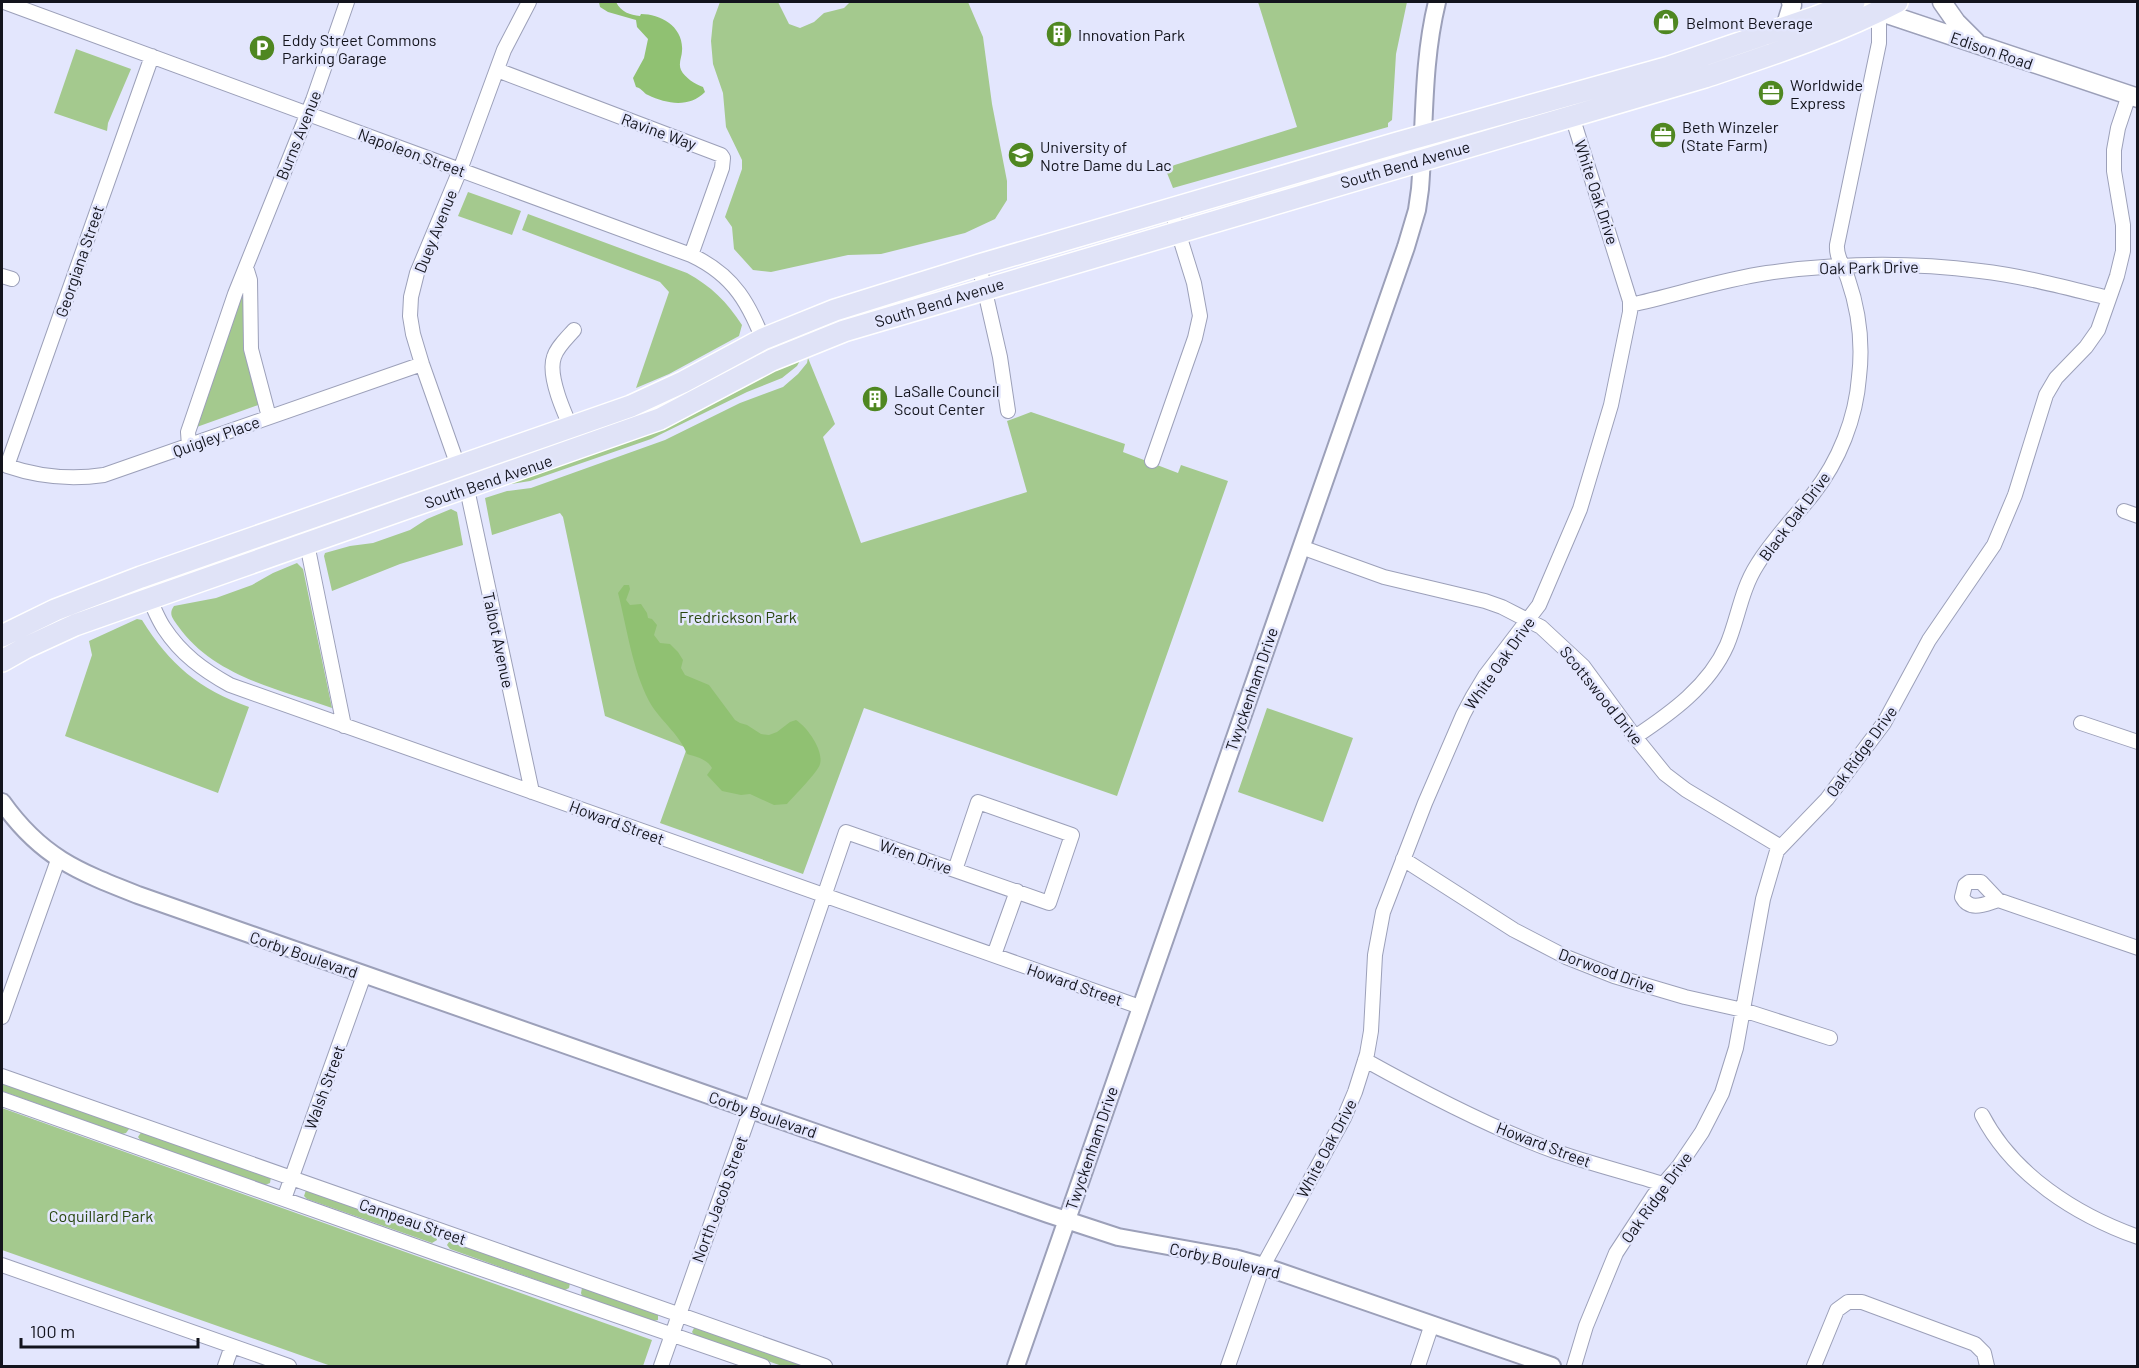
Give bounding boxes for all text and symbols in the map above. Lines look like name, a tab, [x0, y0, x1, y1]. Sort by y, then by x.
shop icon: Belmont Beverage	[1651, 7, 1681, 37]
place label: Belmont Beverage	[1686, 13, 1813, 32]
building icon: Innovation Park	[1044, 19, 1074, 49]
place label: Innovation Park	[1078, 25, 1185, 44]
street label: Edison Road	[1948, 27, 2036, 73]
place label: Eddy Street Commons Parking Garage	[282, 30, 436, 67]
parking icon: Eddy Street Commons Parking Garage	[247, 33, 277, 63]
place label: Worldwide Express	[1790, 75, 1863, 112]
office icon: Worldwide Express	[1756, 78, 1786, 108]
street label: Burns Avenue	[271, 88, 325, 182]
street label: Ravine Way	[619, 109, 700, 154]
place label: Beth Winzeler (State Farm)	[1681, 117, 1779, 154]
office icon: Beth Winzeler (State Farm)	[1648, 120, 1678, 150]
street label: Napoleon Street	[356, 124, 468, 180]
street label: South Bend Avenue	[1338, 136, 1472, 192]
place label: University of Notre Dame du Lac	[1040, 137, 1172, 174]
street label: White Oak Drive	[1571, 137, 1623, 247]
school or university icon: University of Notre Dame du Lac	[1006, 140, 1036, 170]
street label: Duey Avenue	[410, 187, 460, 275]
street label: Georgiana Street	[51, 203, 107, 319]
street label: Oak Park Drive	[1819, 257, 1919, 277]
street label: South Bend Avenue	[872, 273, 1006, 331]
place label: LaSalle Council Scout Center	[894, 381, 999, 418]
building icon: LaSalle Council Scout Center	[860, 384, 890, 414]
street label: Quigley Place	[170, 411, 262, 461]
street label: South Bend Avenue	[421, 450, 555, 512]
street label: Black Oak Drive	[1754, 468, 1834, 564]
street label: Talbot Avenue	[480, 590, 518, 690]
park label: Fredrickson Park	[679, 607, 797, 626]
street label: White Oak Drive	[1460, 613, 1538, 713]
street label: Twyckenham Drive	[1221, 625, 1281, 753]
street label: Scottswood Drive	[1556, 642, 1648, 748]
street label: Oak Ridge Drive	[1822, 702, 1900, 800]
street label: Howard Street	[567, 796, 667, 848]
street label: Wren Drive	[877, 835, 955, 877]
street label: Corby Boulevard	[248, 927, 360, 981]
street label: Dorwood Drive	[1556, 944, 1658, 996]
street label: Howard Street	[1025, 959, 1125, 1009]
street label: Walsh Street	[300, 1042, 348, 1132]
street label: Twyckenham Drive	[1061, 1084, 1121, 1212]
street label: Corby Boulevard	[707, 1087, 819, 1141]
street label: White Oak Drive	[1292, 1095, 1360, 1201]
street label: Howard Street	[1494, 1117, 1594, 1171]
street label: North Jacob Street	[687, 1133, 751, 1265]
street label: Oak Ridge Drive	[1617, 1148, 1695, 1246]
street label: Campeau Street	[357, 1194, 469, 1248]
park label: Coquillard Park	[49, 1206, 153, 1225]
street label: Corby Boulevard	[1168, 1238, 1282, 1282]
scale bar	[21, 1311, 198, 1349]
text: 100 m	[30, 1320, 75, 1342]

